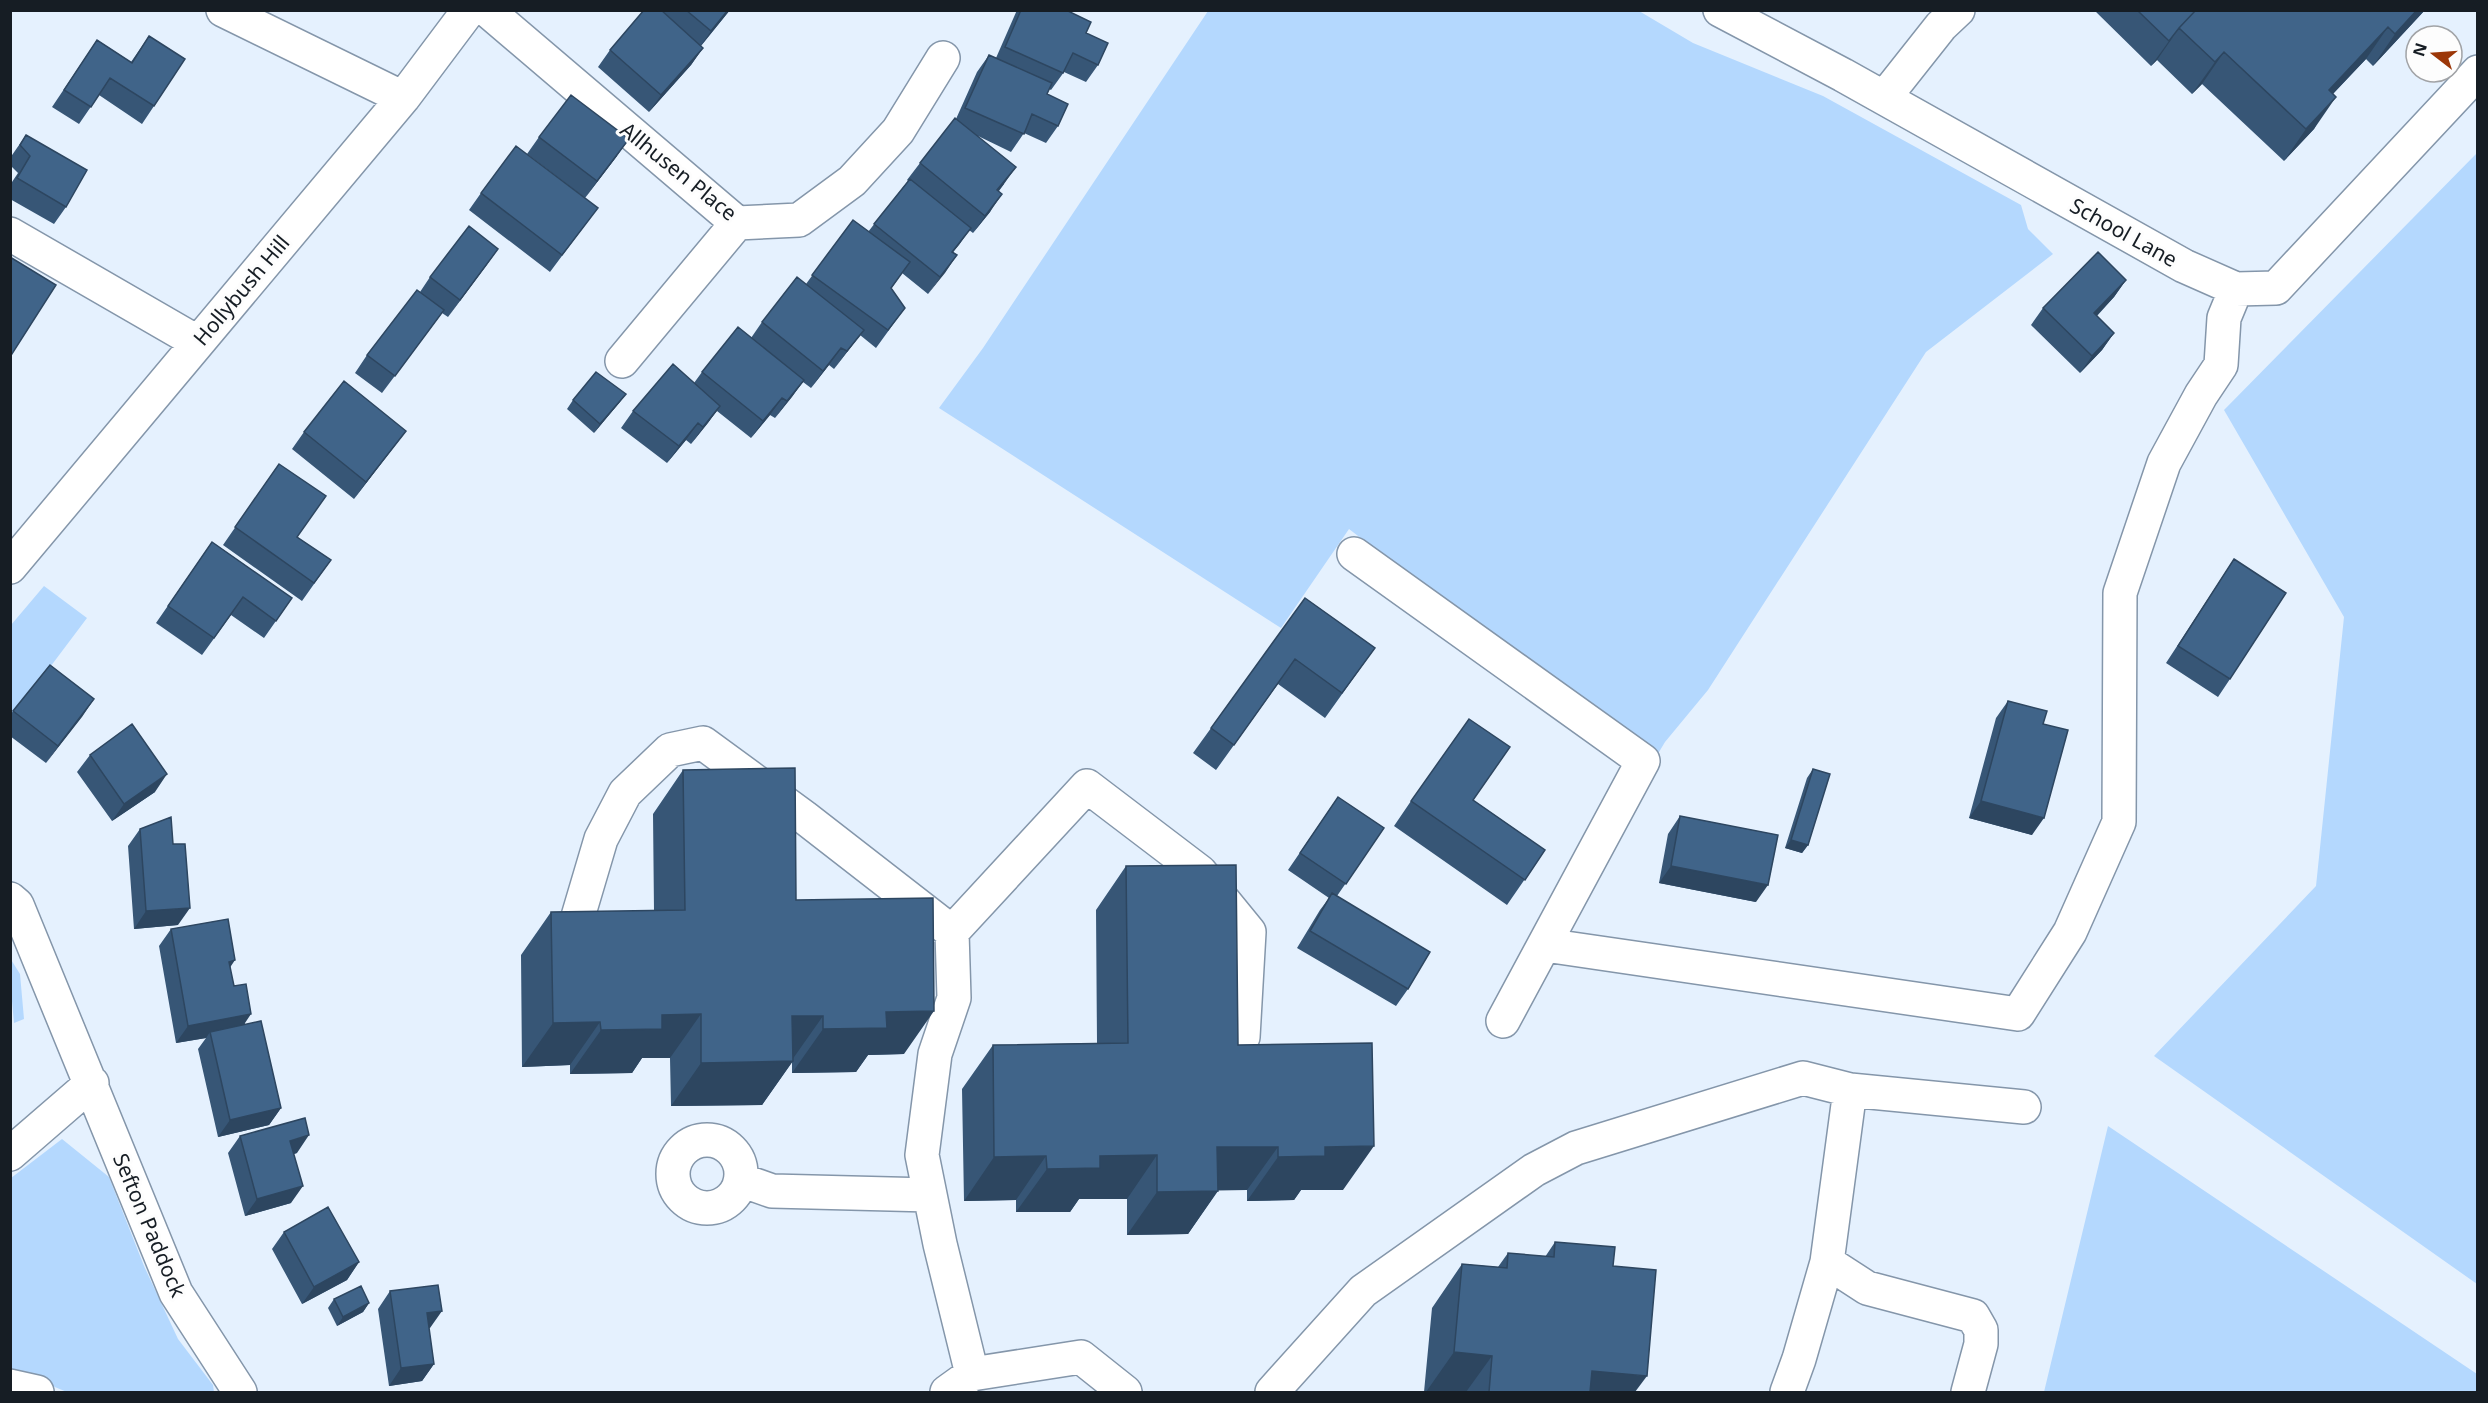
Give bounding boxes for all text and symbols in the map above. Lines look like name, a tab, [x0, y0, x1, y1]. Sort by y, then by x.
north arrow	[2404, 24, 2464, 84]
text: N	[2407, 40, 2432, 59]
street label: Allhusen Place	[615, 115, 743, 227]
street label: School Lane	[2065, 191, 2183, 273]
street label: Hollybush Hill	[187, 229, 295, 351]
street label: Sefton Paddock	[107, 1149, 193, 1302]

